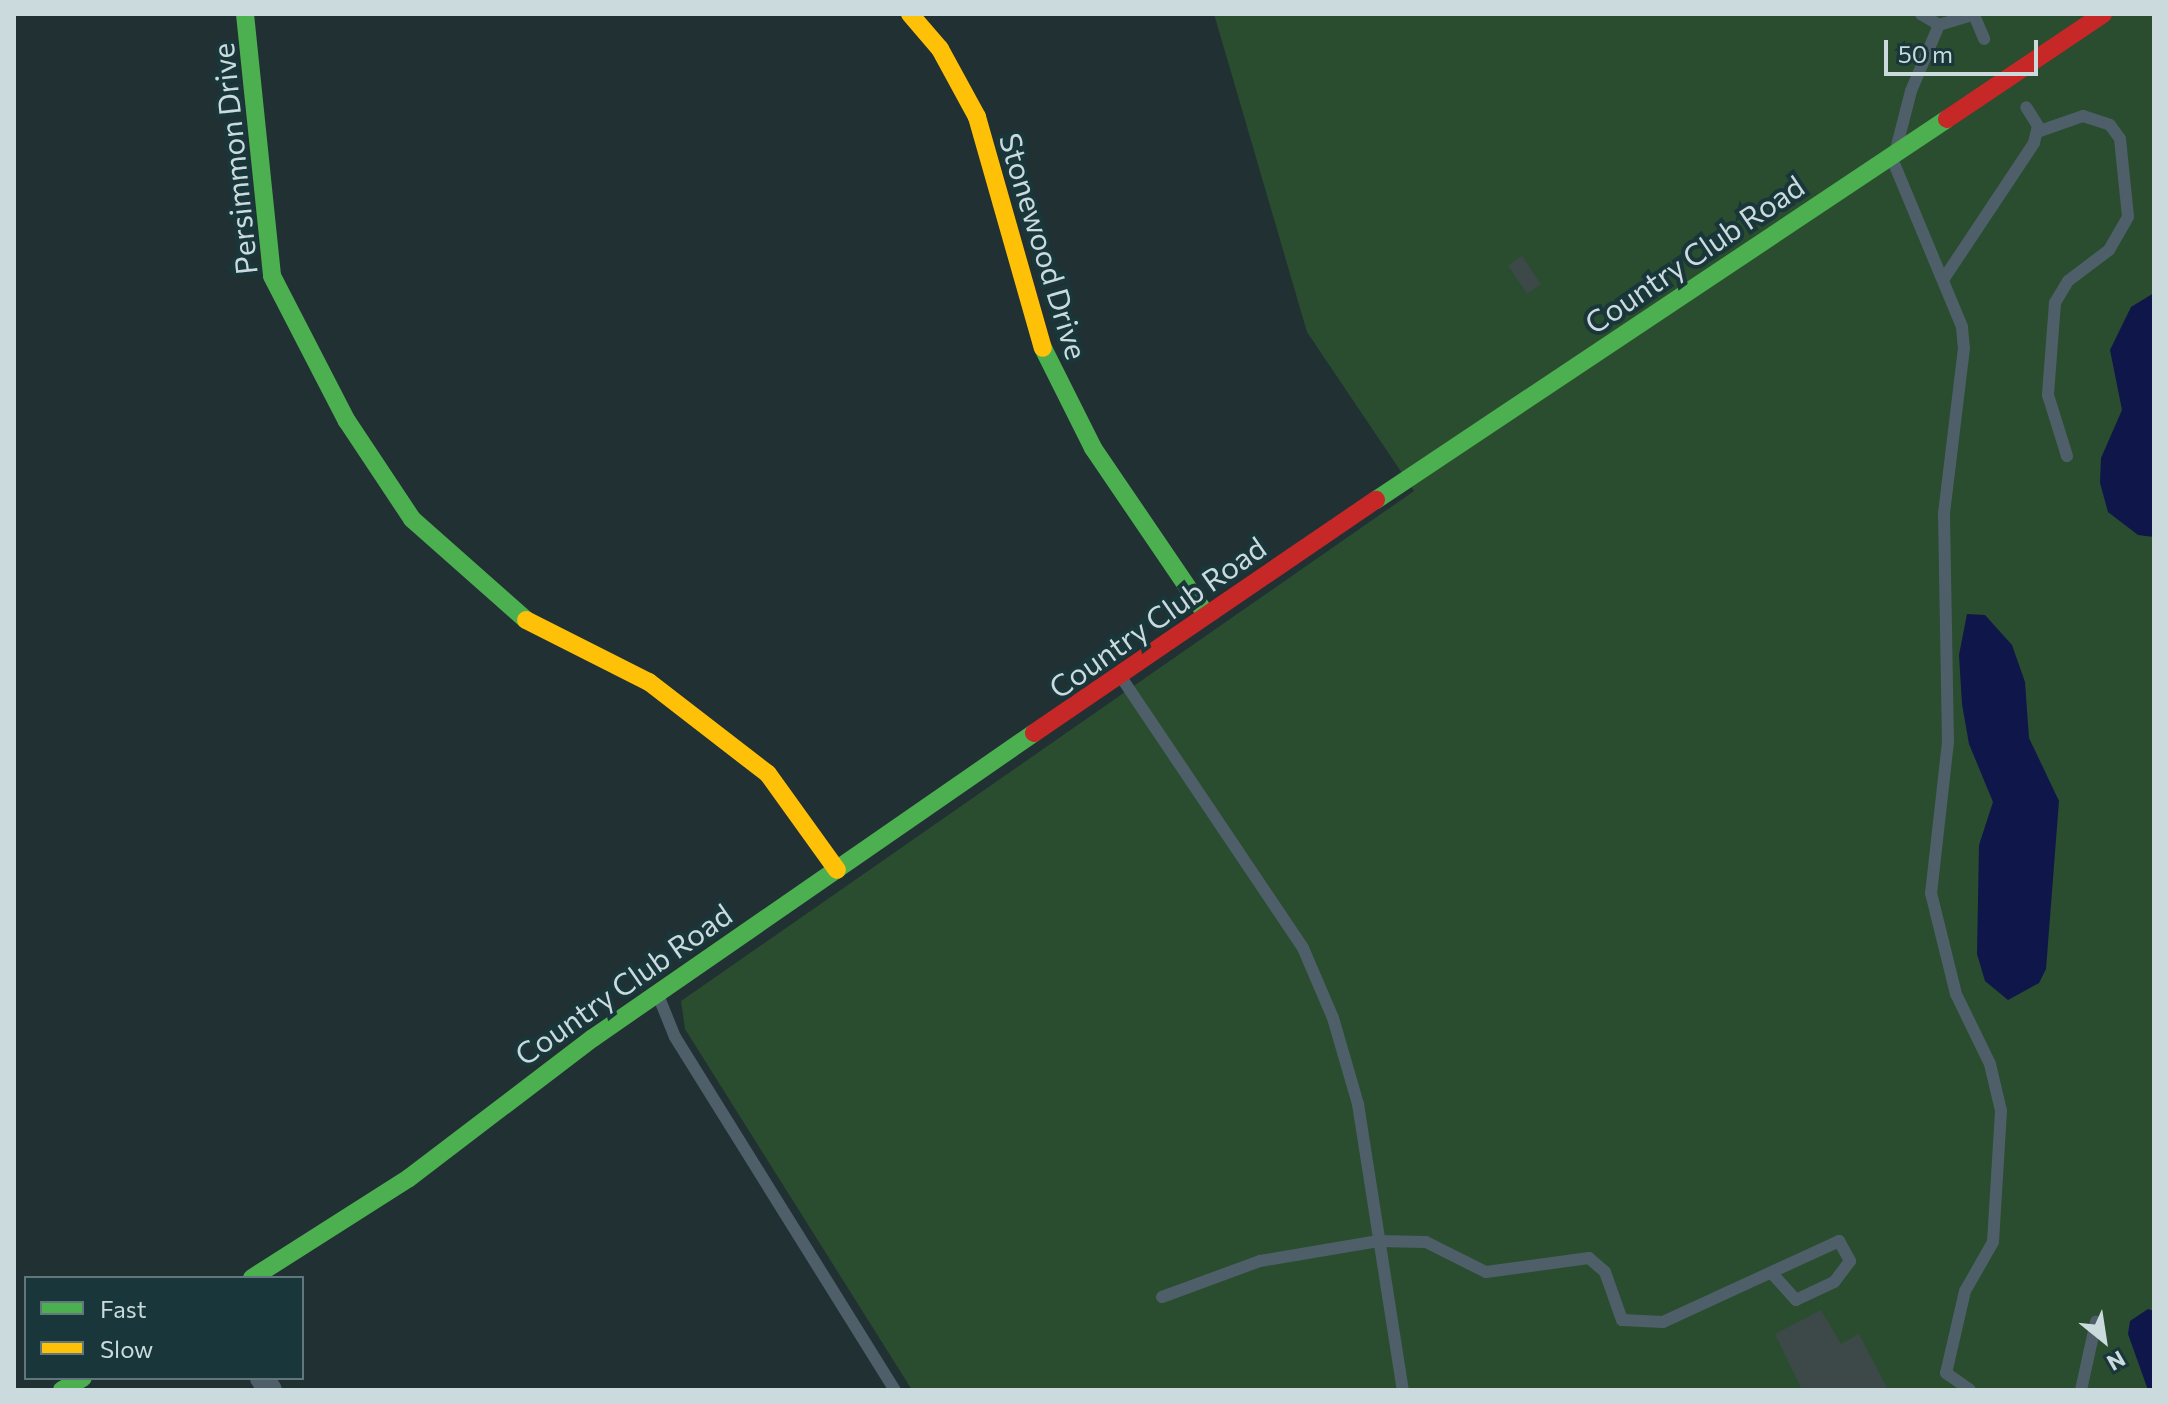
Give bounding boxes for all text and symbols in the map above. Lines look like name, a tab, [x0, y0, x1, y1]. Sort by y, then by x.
scale bar	[1888, 24, 2042, 74]
text: 50 m	[1898, 39, 1953, 68]
street label: Persimmon Drive	[204, 41, 264, 277]
street label: Stonewood Drive	[992, 128, 1096, 364]
street label: Country Club Road	[1578, 167, 1810, 341]
street label: Country Club Road	[1042, 529, 1272, 705]
street label: Country Club Road	[508, 896, 738, 1072]
legend	[24, 1276, 304, 1380]
text: Fast	[100, 1294, 147, 1323]
north arrow	[2064, 1300, 2144, 1380]
text: Slow	[100, 1334, 153, 1363]
text: N	[2102, 1345, 2130, 1377]

